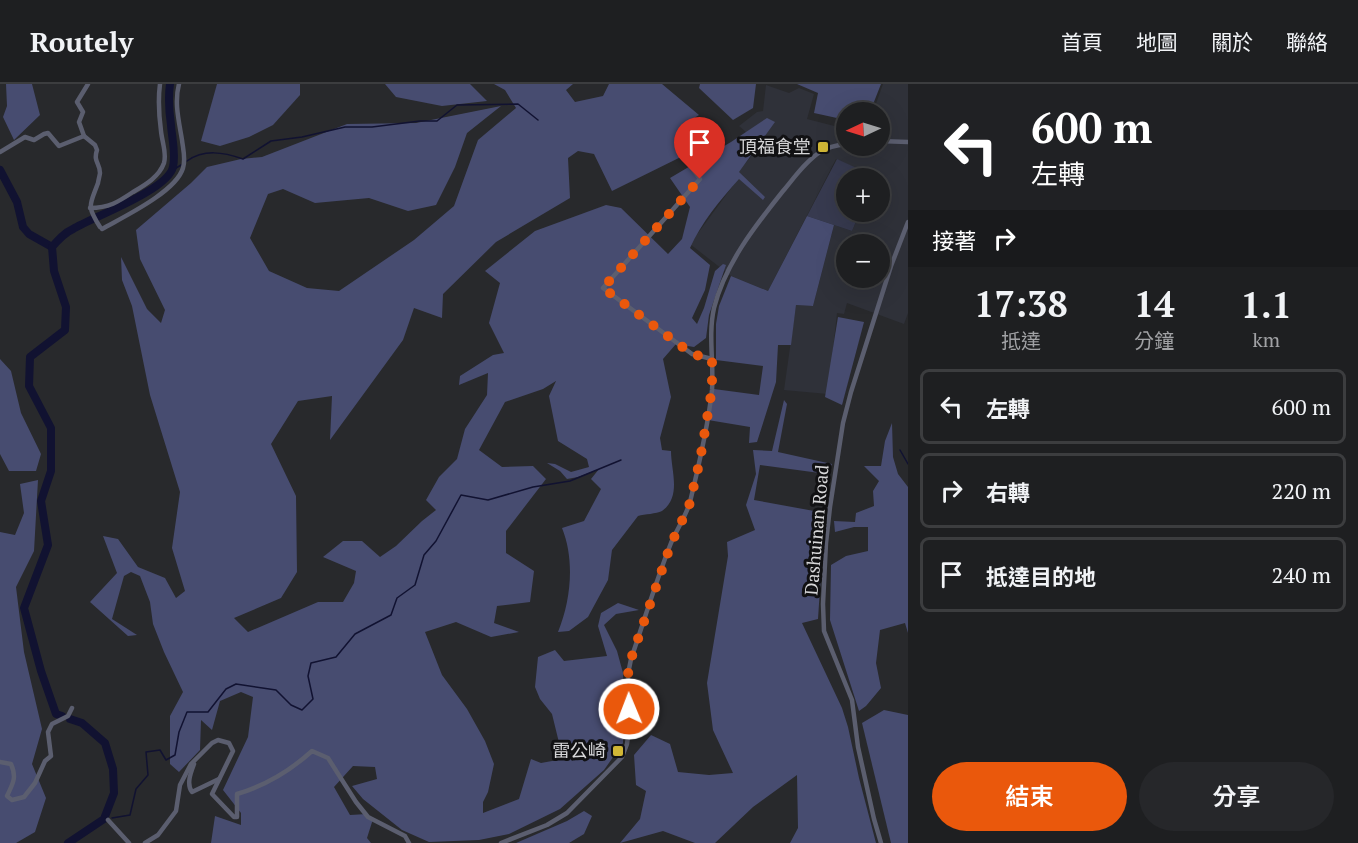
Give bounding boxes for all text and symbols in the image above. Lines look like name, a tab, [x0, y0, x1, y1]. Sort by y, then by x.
text: Routely	[30, 23, 133, 60]
text: 首頁	[1061, 28, 1103, 56]
text: 地圖	[1136, 28, 1178, 56]
text: 關於	[1211, 28, 1253, 56]
text: 聯絡	[1286, 28, 1328, 56]
text: 600 m	[1031, 99, 1152, 155]
north arrow	[836, 102, 890, 156]
map controls	[836, 102, 890, 288]
icon: left	[932, 108, 1010, 186]
pin	[674, 117, 725, 179]
icon: arrive	[683, 126, 716, 159]
place label: 頂福食堂	[739, 134, 811, 158]
marker: 頂福食堂	[816, 140, 830, 154]
text: 左轉	[1031, 156, 1085, 192]
button: +	[836, 168, 890, 222]
icon: right	[988, 222, 1021, 255]
text: 接著	[932, 226, 976, 255]
button: −	[836, 234, 890, 288]
text: 17:38	[974, 280, 1068, 327]
text: 14	[1134, 280, 1175, 327]
text: 1.1	[1241, 281, 1292, 328]
text: km	[1252, 326, 1280, 353]
text: 抵達	[1001, 327, 1041, 354]
text: 分鐘	[1134, 327, 1174, 354]
icon: left	[935, 390, 968, 423]
text: 600 m	[1271, 392, 1331, 421]
text: 左轉	[986, 394, 1030, 423]
street label: Dashuinan Road	[798, 464, 834, 596]
icon: right	[935, 474, 968, 507]
text: 220 m	[1271, 476, 1331, 505]
text: 右轉	[986, 478, 1030, 507]
icon: arrive	[935, 558, 968, 591]
text: 240 m	[1271, 560, 1331, 589]
text: 抵達目的地	[986, 562, 1096, 591]
position arrow	[597, 677, 661, 741]
place label: 雷公崎	[552, 738, 606, 762]
marker: 雷公崎	[611, 744, 625, 758]
button: 結束	[932, 762, 1127, 831]
button: 分享	[1139, 762, 1334, 831]

